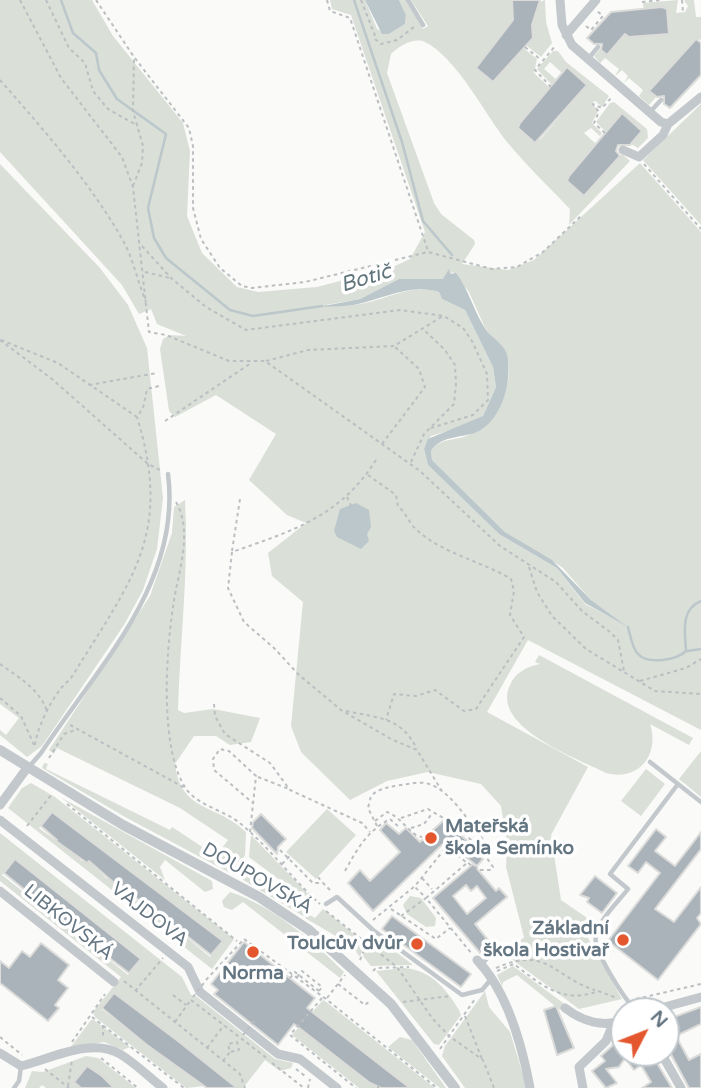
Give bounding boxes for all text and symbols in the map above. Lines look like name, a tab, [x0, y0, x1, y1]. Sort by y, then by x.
water label: Botič	[338, 259, 394, 299]
place label: Mateřská škola Semínko	[445, 816, 574, 860]
marker: Mateřská škola Semínko	[423, 830, 439, 846]
street label: DOUPOVSKÁ	[198, 838, 316, 920]
street label: VAJDOVA	[106, 878, 192, 952]
street label: LIBKOVSKÁ	[19, 880, 117, 966]
place label: Základní škola Hostivař	[483, 918, 609, 962]
marker: Základní škola Hostivař	[615, 932, 631, 948]
place label: Toulcův dvůr	[287, 933, 403, 955]
marker: Toulcův dvůr	[409, 936, 425, 952]
marker: Norma	[245, 944, 261, 960]
place label: Norma	[222, 963, 284, 985]
north arrow	[610, 997, 680, 1067]
text: N	[646, 1006, 672, 1032]

